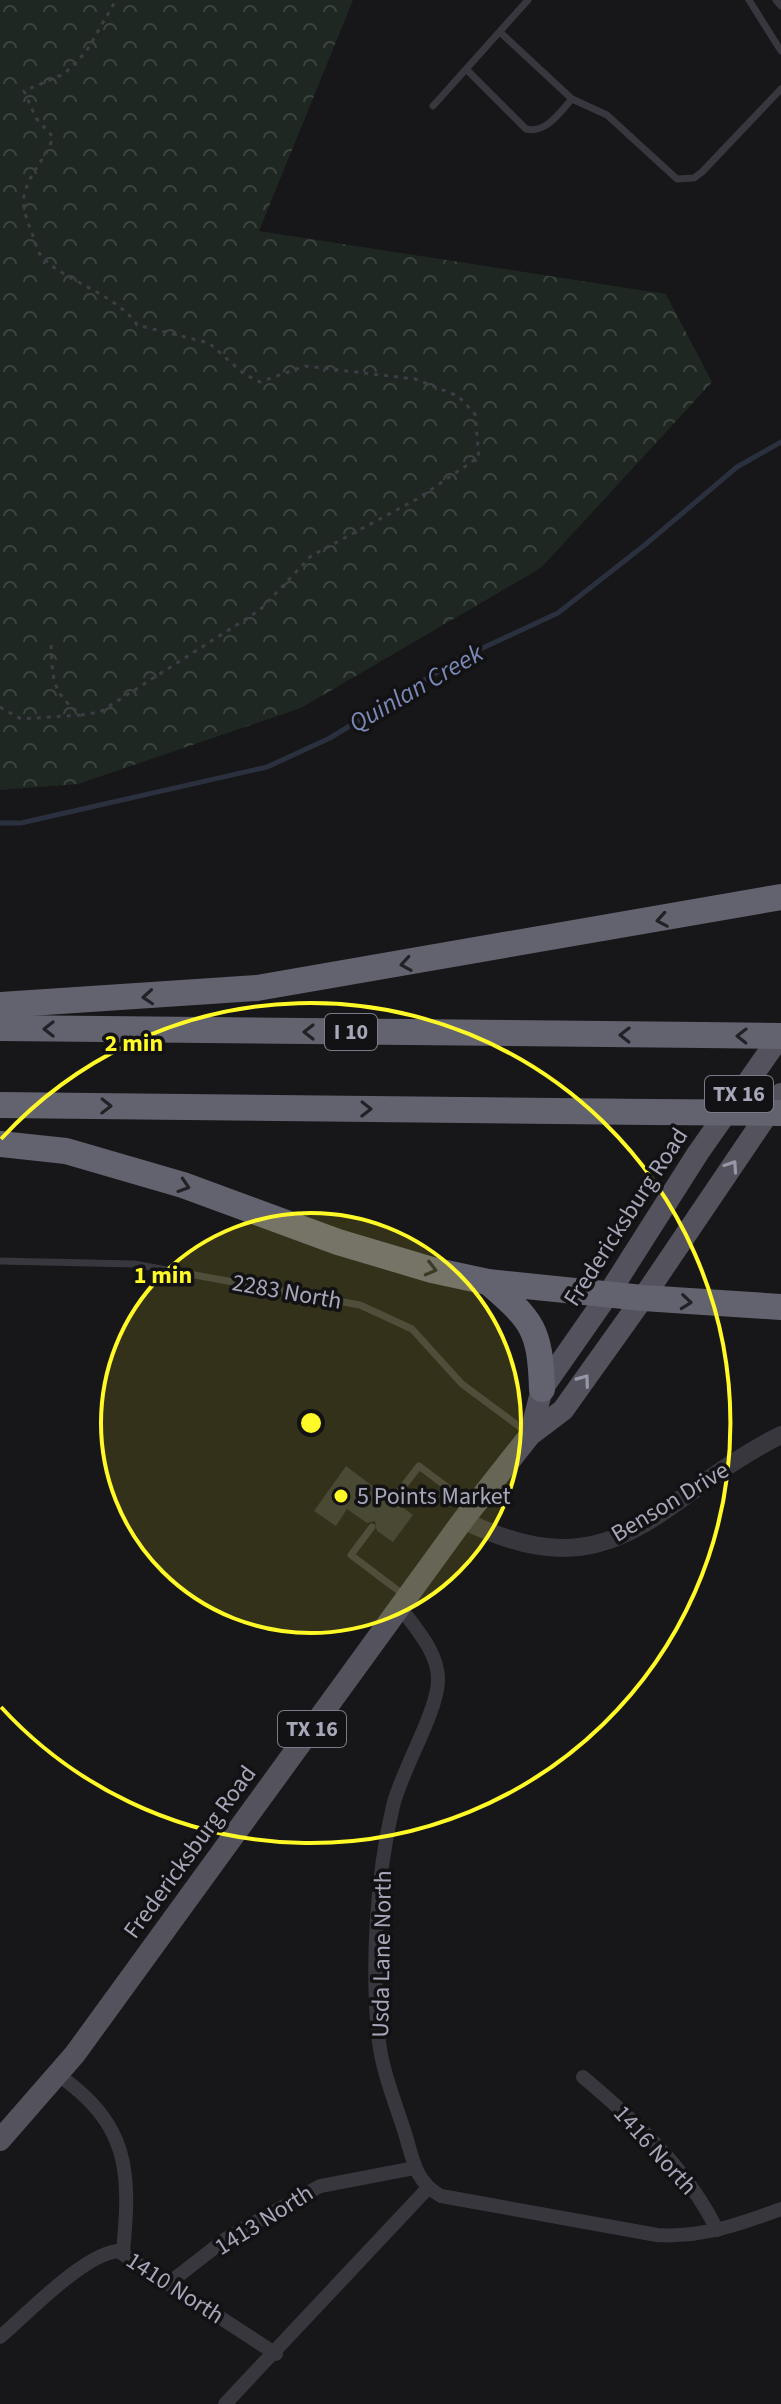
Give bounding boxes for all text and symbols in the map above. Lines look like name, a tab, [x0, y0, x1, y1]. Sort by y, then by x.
water label: Quinlan Creek	[342, 634, 490, 741]
one-way arrow	[655, 910, 669, 927]
one-way arrow	[399, 955, 413, 972]
one-way arrow	[141, 989, 154, 1006]
road number: I 10	[325, 1014, 377, 1050]
one-way arrow	[42, 1020, 55, 1038]
one-way arrow	[302, 1023, 315, 1040]
text: 2 min	[105, 1026, 163, 1061]
one-way arrow	[618, 1026, 631, 1043]
one-way arrow	[735, 1027, 748, 1045]
road number: TX 16	[705, 1076, 773, 1112]
one-way arrow	[100, 1097, 113, 1115]
one-way arrow	[360, 1100, 373, 1117]
street label: Fredericksburg Road	[555, 1121, 697, 1313]
one-way arrow	[722, 1161, 737, 1175]
one-way arrow	[177, 1177, 191, 1193]
text: 1 min	[134, 1258, 192, 1293]
one-way arrow	[423, 1260, 437, 1277]
street label: 2283 North	[230, 1265, 344, 1319]
one-way arrow	[680, 1293, 693, 1310]
one-way arrow	[575, 1374, 589, 1389]
centre of rings	[297, 1409, 325, 1437]
street label: Benson Drive	[604, 1453, 736, 1551]
place label: 5 Points Market	[357, 1479, 511, 1514]
marker: 5 Points Market	[332, 1487, 350, 1505]
road number: TX 16	[278, 1711, 346, 1747]
street label: Fredericksburg Road	[115, 1758, 265, 1946]
street label: Usda Lane North	[363, 1870, 401, 2038]
street label: 1416 North	[605, 2097, 705, 2203]
street label: 1413 North	[208, 2176, 320, 2264]
street label: 1410 North	[119, 2243, 231, 2333]

